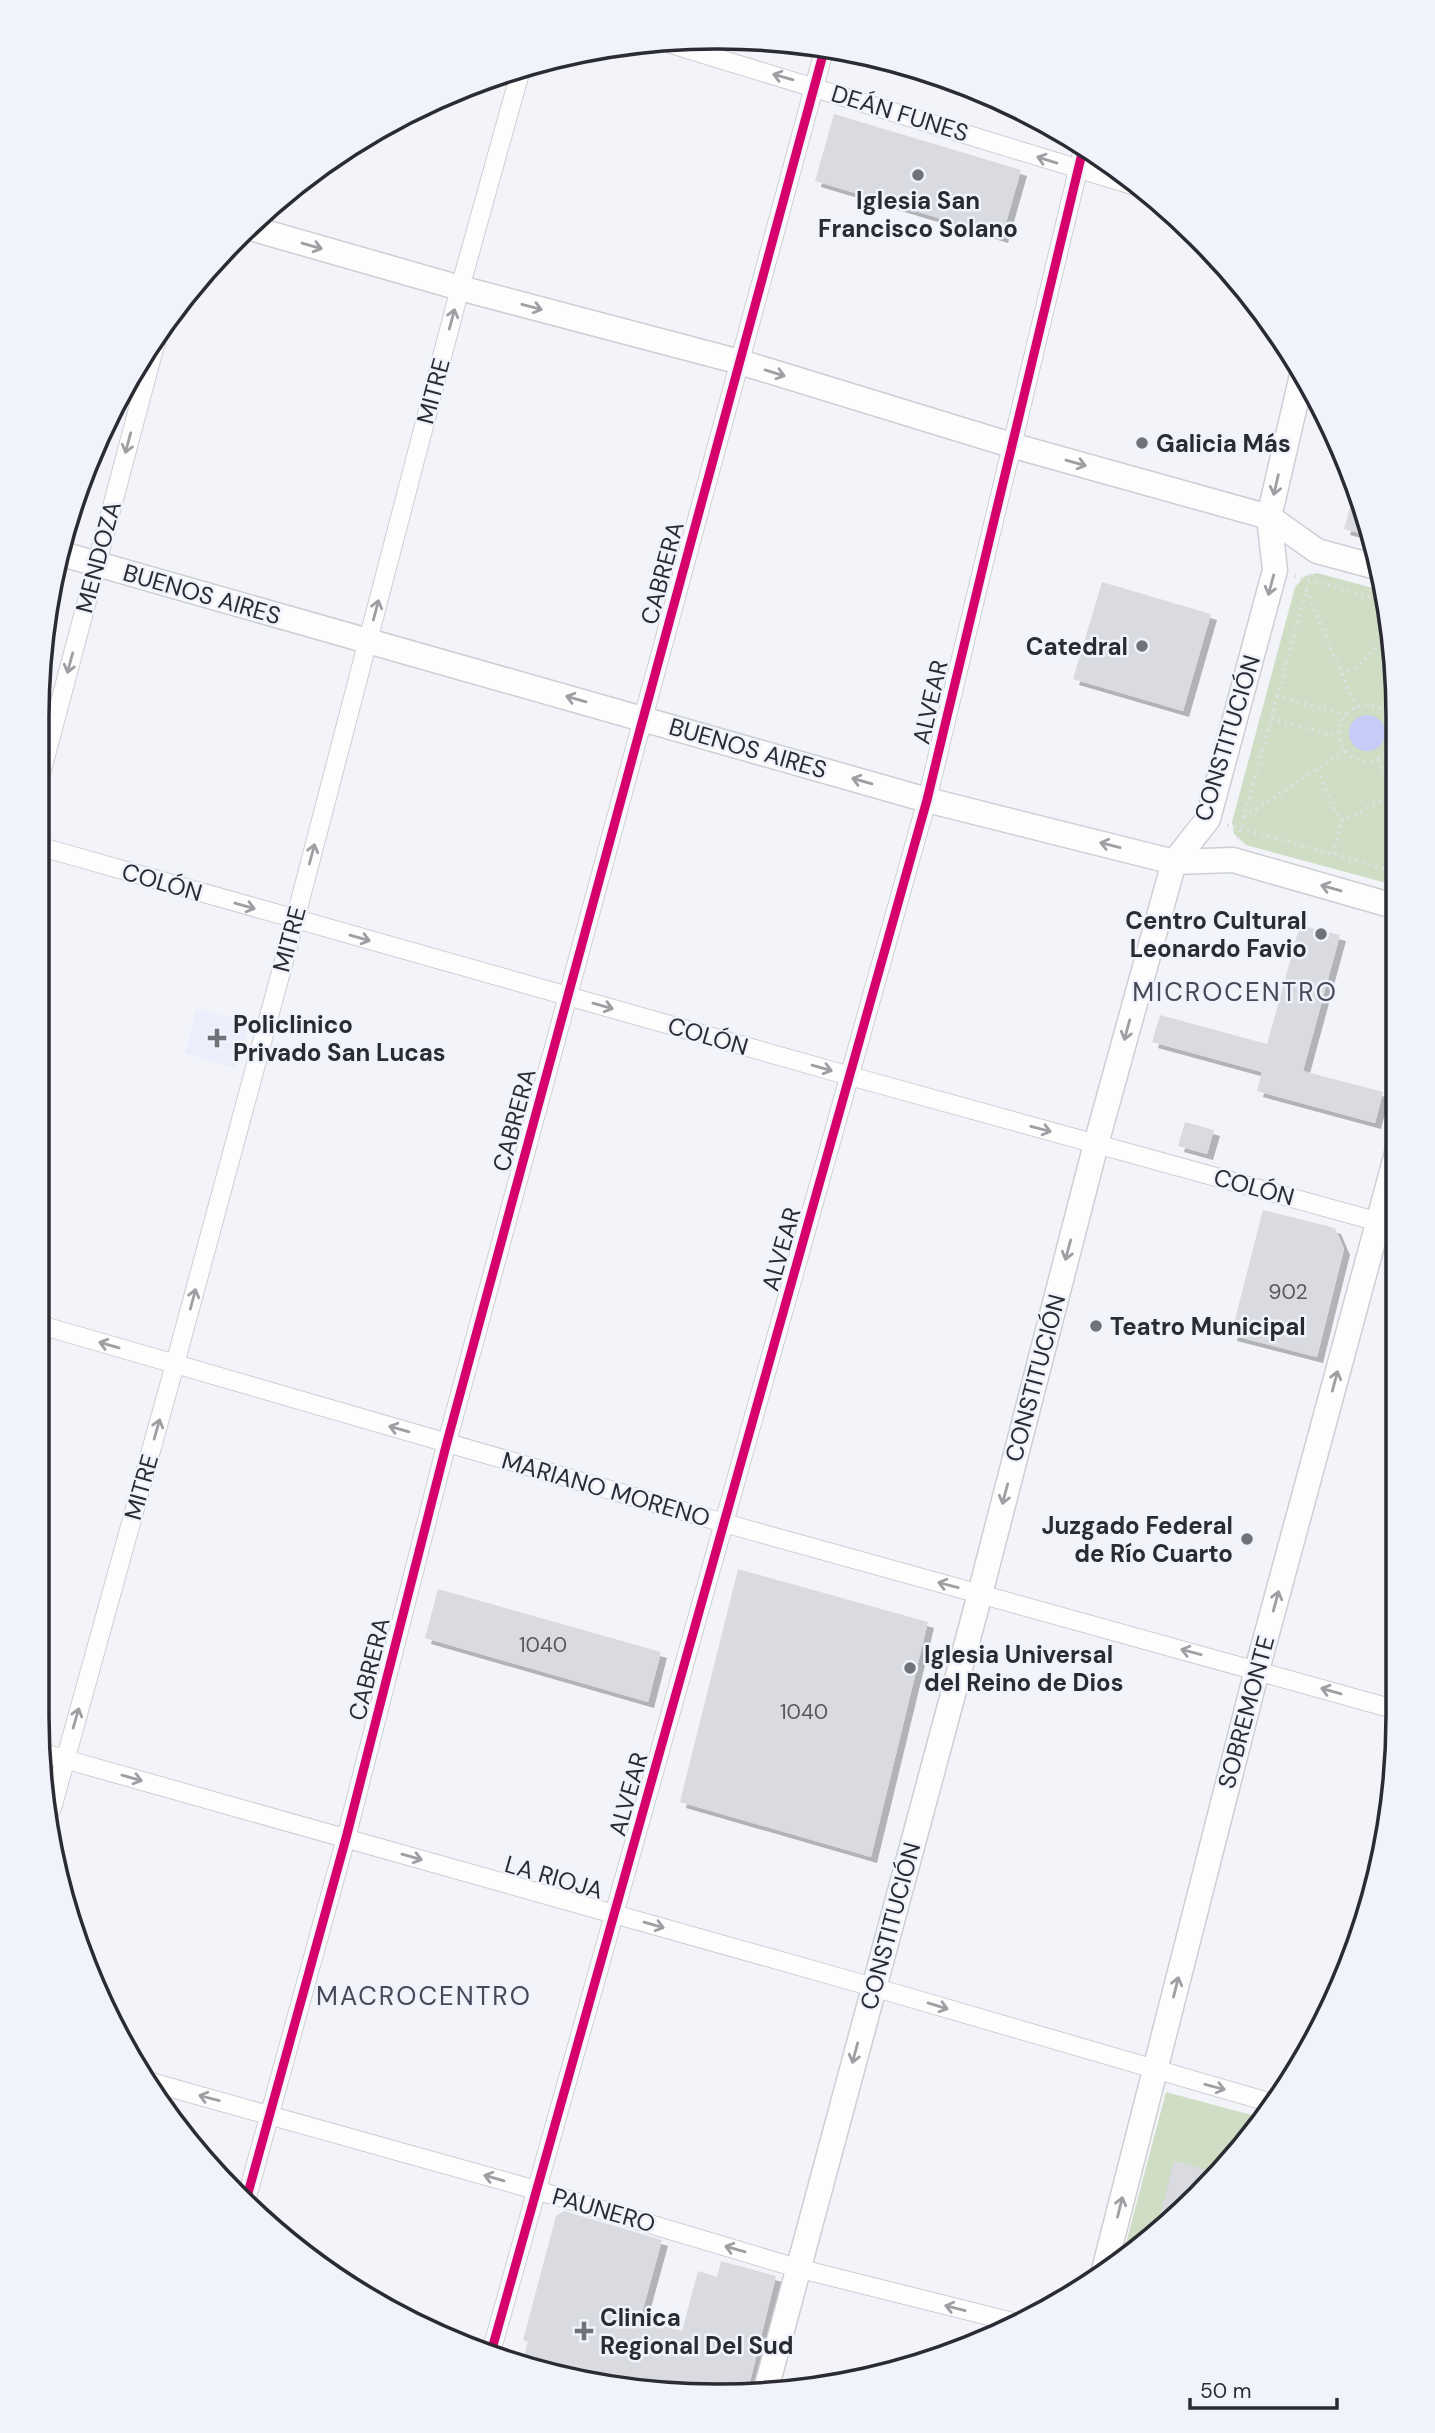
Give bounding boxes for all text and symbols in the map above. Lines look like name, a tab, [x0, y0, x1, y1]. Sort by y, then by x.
one-way arrow	[772, 70, 794, 83]
street label: DEÁN FUNES	[828, 77, 972, 149]
one-way arrow	[1036, 152, 1058, 165]
marker: Iglesia San Francisco Solano	[910, 167, 926, 183]
place label: Iglesia San Francisco Solano	[818, 185, 1018, 244]
one-way arrow	[301, 240, 323, 253]
one-way arrow	[520, 301, 542, 314]
one-way arrow	[446, 308, 459, 331]
street label: MITRE	[409, 355, 457, 427]
one-way arrow	[764, 367, 786, 380]
place label: Galicia Más	[1156, 428, 1291, 459]
one-way arrow	[121, 432, 134, 454]
marker: Galicia Más	[1134, 435, 1150, 451]
one-way arrow	[1065, 457, 1087, 470]
one-way arrow	[1269, 473, 1282, 496]
street label: MENDOZA	[68, 498, 128, 616]
street label: CABRERA	[633, 518, 691, 628]
street label: BUENOS AIRES	[120, 557, 284, 631]
one-way arrow	[1264, 573, 1277, 595]
one-way arrow	[370, 599, 383, 621]
place label: Catedral	[1026, 631, 1128, 662]
marker: Catedral	[1134, 638, 1150, 654]
one-way arrow	[63, 651, 76, 674]
street label: CONSTITUCIÓN	[1187, 651, 1267, 825]
street label: ALVEAR	[905, 657, 955, 747]
one-way arrow	[565, 692, 587, 705]
street label: BUENOS AIRES	[666, 711, 830, 785]
one-way arrow	[851, 774, 873, 787]
one-way arrow	[1099, 838, 1121, 851]
one-way arrow	[306, 843, 319, 866]
street label: COLÓN	[118, 856, 206, 908]
one-way arrow	[1320, 881, 1343, 894]
one-way arrow	[234, 900, 256, 913]
street label: MITRE	[265, 903, 313, 975]
place label: Centro Cultural Leonardo Favio	[1125, 905, 1307, 964]
marker: Centro Cultural Leonardo Favio	[1313, 926, 1329, 942]
one-way arrow	[349, 932, 371, 945]
district label: MICROCENTRO	[1132, 975, 1338, 1009]
one-way arrow	[591, 1000, 614, 1013]
place label: Policlinico Privado San Lucas	[233, 1009, 446, 1068]
street label: COLÓN	[664, 1010, 752, 1062]
one-way arrow	[1120, 1018, 1133, 1041]
marker: Policlinico Privado San Lucas	[207, 1028, 227, 1048]
one-way arrow	[810, 1062, 833, 1075]
street label: CABRERA	[485, 1065, 543, 1175]
one-way arrow	[1030, 1123, 1052, 1136]
street label: COLÓN	[1210, 1161, 1298, 1213]
street label: ALVEAR	[754, 1204, 808, 1294]
one-way arrow	[1061, 1238, 1074, 1261]
house number: 902	[1268, 1278, 1308, 1306]
one-way arrow	[187, 1288, 200, 1310]
street label: CONSTITUCIÓN	[998, 1291, 1072, 1465]
place label: Teatro Municipal	[1110, 1311, 1306, 1342]
marker: Teatro Municipal	[1088, 1318, 1104, 1334]
one-way arrow	[99, 1338, 121, 1351]
one-way arrow	[1329, 1370, 1342, 1393]
one-way arrow	[151, 1418, 164, 1440]
one-way arrow	[389, 1421, 411, 1434]
street label: MARIANO MORENO	[498, 1444, 714, 1534]
street label: MITRE	[117, 1450, 165, 1524]
one-way arrow	[998, 1482, 1011, 1505]
place label: Juzgado Federal de Río Cuarto	[1041, 1510, 1233, 1569]
marker: Juzgado Federal de Río Cuarto	[1239, 1531, 1255, 1547]
one-way arrow	[937, 1578, 960, 1591]
one-way arrow	[1270, 1590, 1283, 1612]
street label: CABRERA	[341, 1614, 397, 1724]
house number: 1040	[519, 1631, 567, 1659]
street label: SOBREMONTE	[1211, 1632, 1281, 1792]
place label: Iglesia Universal del Reino de Dios	[924, 1639, 1124, 1698]
one-way arrow	[1180, 1645, 1203, 1658]
marker: Iglesia Universal del Reino de Dios	[902, 1660, 918, 1676]
one-way arrow	[1320, 1684, 1342, 1697]
house number: 1040	[780, 1698, 828, 1726]
one-way arrow	[70, 1708, 83, 1730]
street label: ALVEAR	[601, 1749, 655, 1839]
one-way arrow	[121, 1773, 143, 1786]
street label: CONSTITUCIÓN	[853, 1839, 927, 2013]
street label: LA RIOJA	[501, 1848, 607, 1906]
one-way arrow	[401, 1851, 423, 1864]
one-way arrow	[642, 1919, 665, 1932]
one-way arrow	[1170, 1976, 1183, 1999]
district label: MACROCENTRO	[316, 1979, 532, 2013]
one-way arrow	[927, 2001, 949, 2014]
one-way arrow	[848, 2041, 861, 2064]
one-way arrow	[1203, 2081, 1226, 2094]
one-way arrow	[198, 2091, 221, 2104]
one-way arrow	[483, 2171, 505, 2184]
street label: PAUNERO	[549, 2181, 659, 2239]
one-way arrow	[1114, 2196, 1127, 2219]
one-way arrow	[725, 2242, 747, 2255]
one-way arrow	[944, 2301, 967, 2314]
place label: Clinica Regional Del Sud	[600, 2302, 793, 2361]
marker: Clinica Regional Del Sud	[574, 2321, 594, 2341]
scale bar	[1190, 2366, 1337, 2410]
text: 50 m	[1200, 2377, 1251, 2405]

